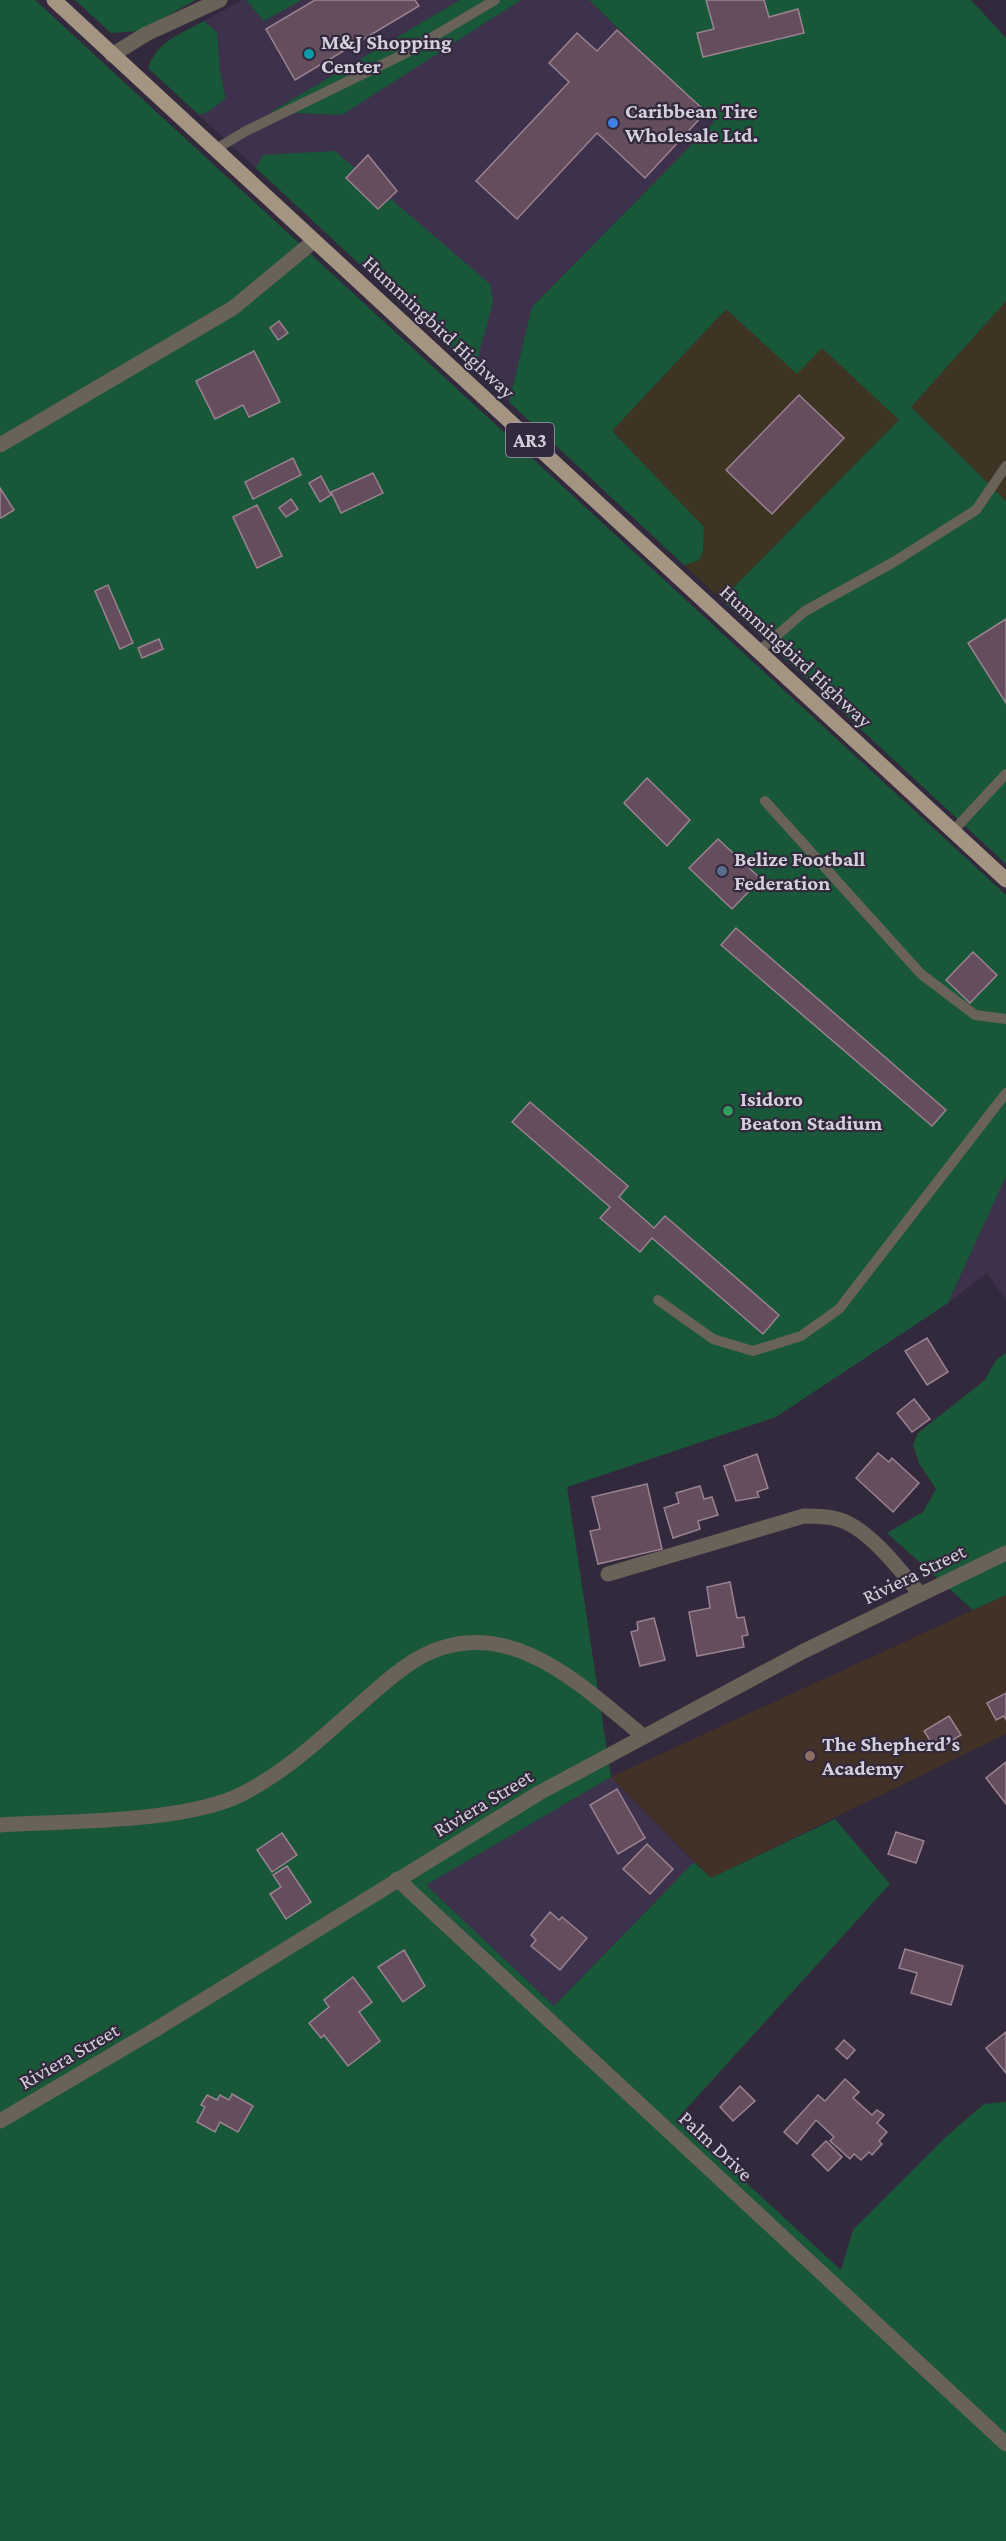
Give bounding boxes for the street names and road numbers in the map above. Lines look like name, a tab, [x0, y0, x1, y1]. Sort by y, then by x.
street label: Hummingbird Highway	[358, 250, 520, 404]
road number: AR3	[506, 423, 554, 457]
street label: Hummingbird Highway	[715, 579, 877, 733]
street label: Riviera Street	[859, 1538, 970, 1609]
street label: Riviera Street	[429, 1763, 538, 1842]
street label: Riviera Street	[15, 2017, 124, 2094]
street label: Palm Drive	[674, 2106, 758, 2186]

